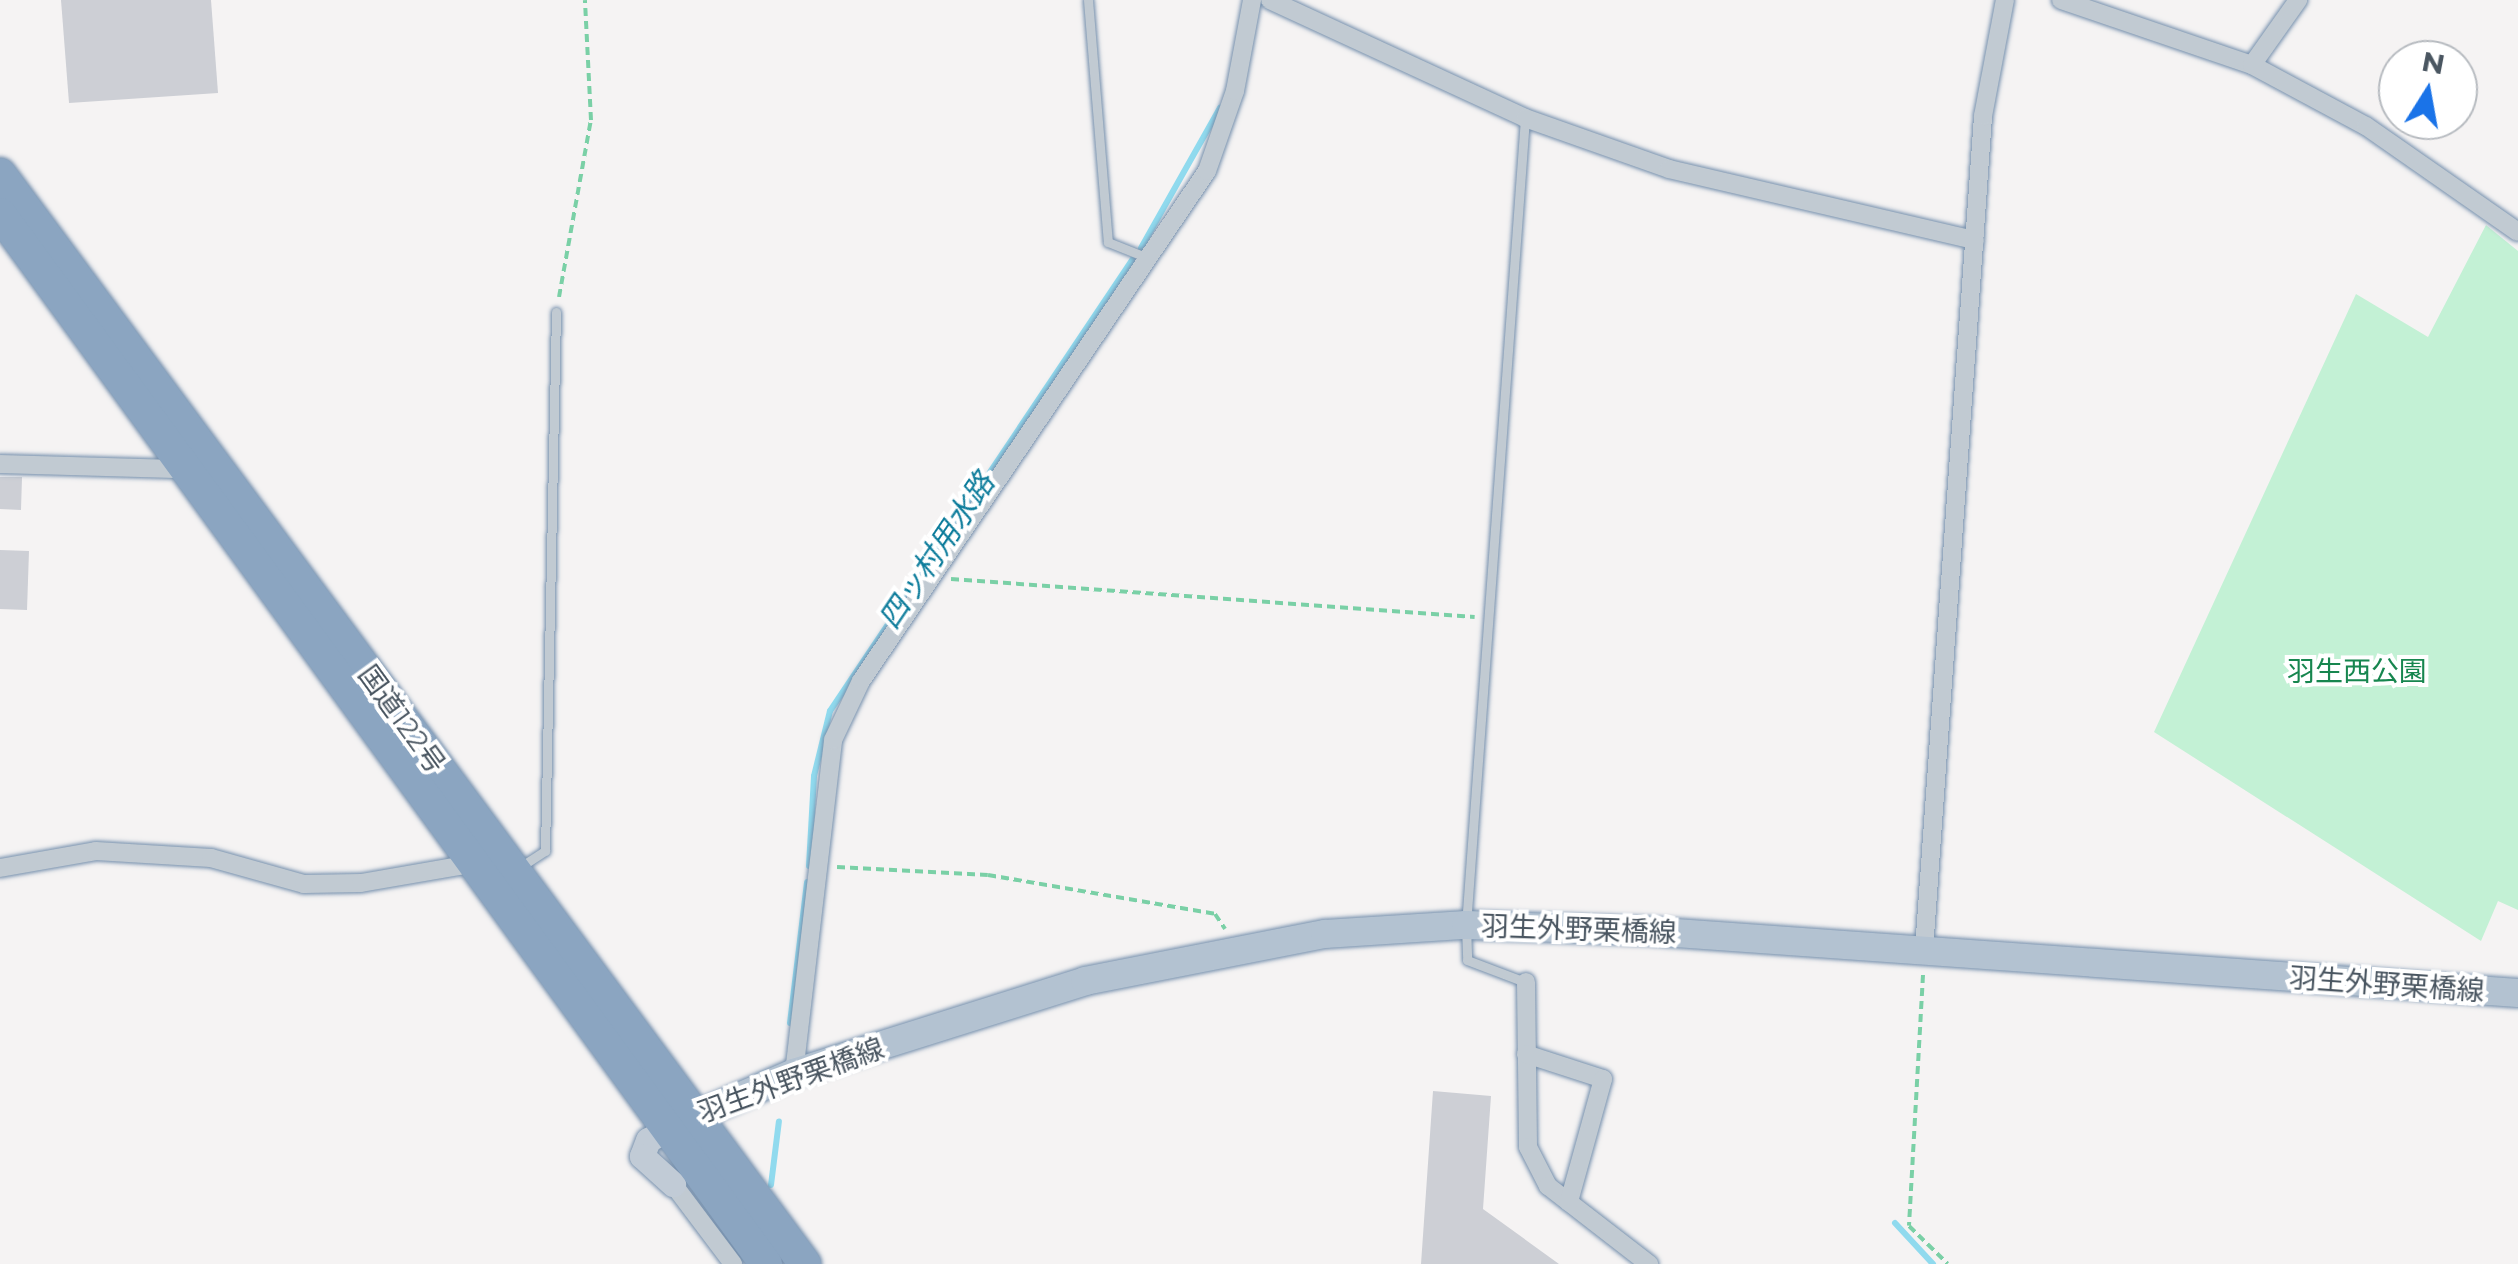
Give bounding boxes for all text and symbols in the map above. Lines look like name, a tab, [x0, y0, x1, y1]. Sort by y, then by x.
north arrow	[2378, 40, 2478, 140]
text: N	[2419, 44, 2448, 81]
water label: 四ッ村用水路	[872, 466, 1002, 636]
park label: 羽生西公園	[2287, 654, 2427, 688]
street label: 国道122号	[351, 658, 453, 780]
street label: 羽生外野栗橋線	[1480, 909, 1678, 949]
street label: 羽生外野栗橋線	[2288, 960, 2486, 1008]
street label: 羽生外野栗橋線	[693, 1031, 889, 1129]

